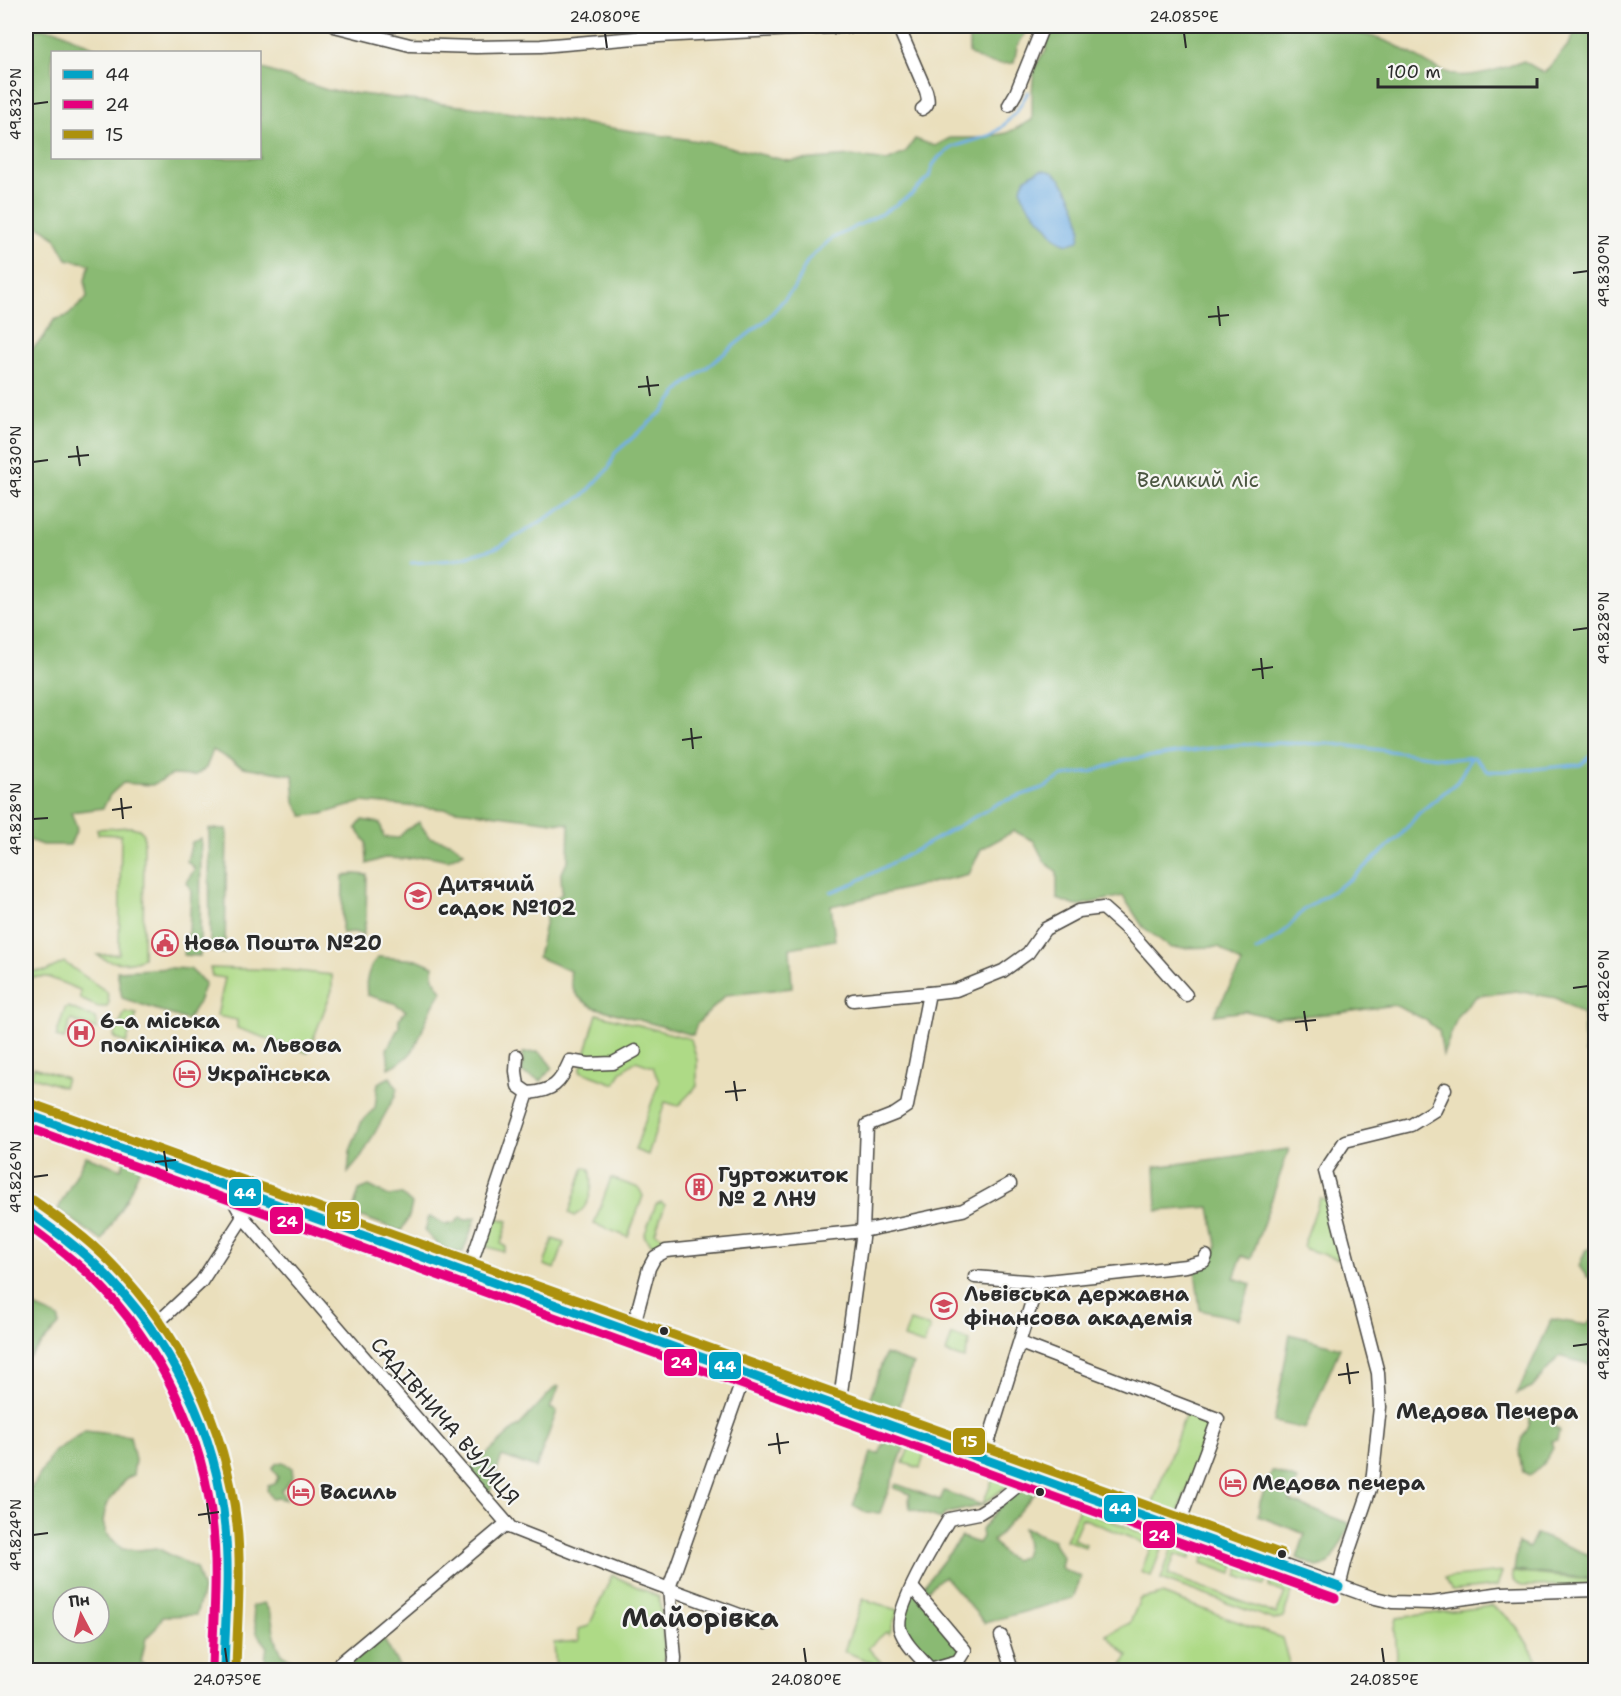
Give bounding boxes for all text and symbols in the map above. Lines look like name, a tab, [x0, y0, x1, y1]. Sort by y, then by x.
text: 24.080°E	[570, 7, 640, 27]
text: 24.085°E	[1149, 7, 1219, 27]
legend	[51, 51, 261, 159]
scale bar	[1378, 51, 1537, 89]
text: 100 m	[1387, 60, 1441, 84]
text: 44	[105, 63, 130, 87]
text: 49.832°N	[6, 68, 26, 140]
text: 24	[105, 93, 129, 117]
text: 15	[105, 123, 123, 147]
text: 49.830°N	[1594, 234, 1614, 308]
text: 49.830°N	[6, 425, 26, 499]
park label: Великий ліс	[1137, 466, 1259, 494]
text: 49.828°N	[1594, 592, 1614, 664]
text: 49.828°N	[6, 783, 26, 855]
place label: Дитячий садок №102	[438, 870, 576, 922]
school or university icon: Дитячий садок №102	[403, 881, 433, 911]
public building icon: Нова Пошта №20	[150, 928, 180, 958]
place label: Нова Пошта №20	[184, 929, 382, 957]
text: 49.826°N	[1594, 950, 1614, 1022]
place label: 6-а міська поліклініка м. Львова	[100, 1007, 342, 1059]
hospital icon: 6-а міська поліклініка м. Львова	[66, 1018, 96, 1048]
hotel icon: Українська	[172, 1059, 202, 1089]
place label: Українська	[207, 1060, 331, 1088]
text: 49.826°N	[6, 1141, 26, 1213]
place label: Гуртожиток № 2 ЛНУ	[718, 1161, 849, 1213]
building icon: Гуртожиток № 2 ЛНУ	[684, 1172, 714, 1202]
line badge: 44	[228, 1178, 262, 1207]
text: 44	[234, 1183, 256, 1204]
line badge: 15	[326, 1201, 360, 1230]
line badge: 24	[269, 1206, 304, 1235]
text: 15	[334, 1206, 352, 1227]
text: 24	[276, 1211, 298, 1232]
place label: Львівська державна фінансова академія	[964, 1280, 1193, 1332]
school or university icon: Львівська державна фінансова академія	[929, 1291, 959, 1321]
text: 49.824°N	[1594, 1308, 1614, 1380]
unlabelled marker	[658, 1325, 670, 1337]
street label: САДІВНИЧА ВУЛИЦЯ	[364, 1331, 526, 1511]
line badge: 24	[663, 1348, 698, 1377]
line badge: 44	[708, 1351, 742, 1380]
text: 24	[670, 1352, 692, 1373]
text: 44	[714, 1356, 736, 1377]
district label: Медова Печера	[1396, 1397, 1578, 1426]
line badge: 15	[952, 1427, 986, 1456]
text: 15	[960, 1431, 978, 1452]
hotel icon: Медова печера	[1218, 1468, 1248, 1498]
place label: Медова печера	[1252, 1469, 1426, 1497]
hotel icon: Василь	[286, 1477, 316, 1507]
place label: Василь	[320, 1478, 397, 1506]
unlabelled marker	[1034, 1486, 1046, 1498]
line badge: 44	[1103, 1494, 1137, 1523]
text: 44	[1109, 1498, 1131, 1519]
text: 49.824°N	[6, 1499, 26, 1571]
line badge: 24	[1142, 1520, 1176, 1549]
text: 24	[1148, 1525, 1170, 1546]
unlabelled marker	[1276, 1548, 1288, 1560]
north arrow	[51, 1585, 111, 1645]
text: Пн	[67, 1589, 91, 1612]
district label: Майорівка	[621, 1599, 779, 1636]
text: 24.075°E	[193, 1670, 261, 1690]
text: 24.080°E	[771, 1670, 841, 1690]
text: 24.085°E	[1349, 1670, 1419, 1690]

